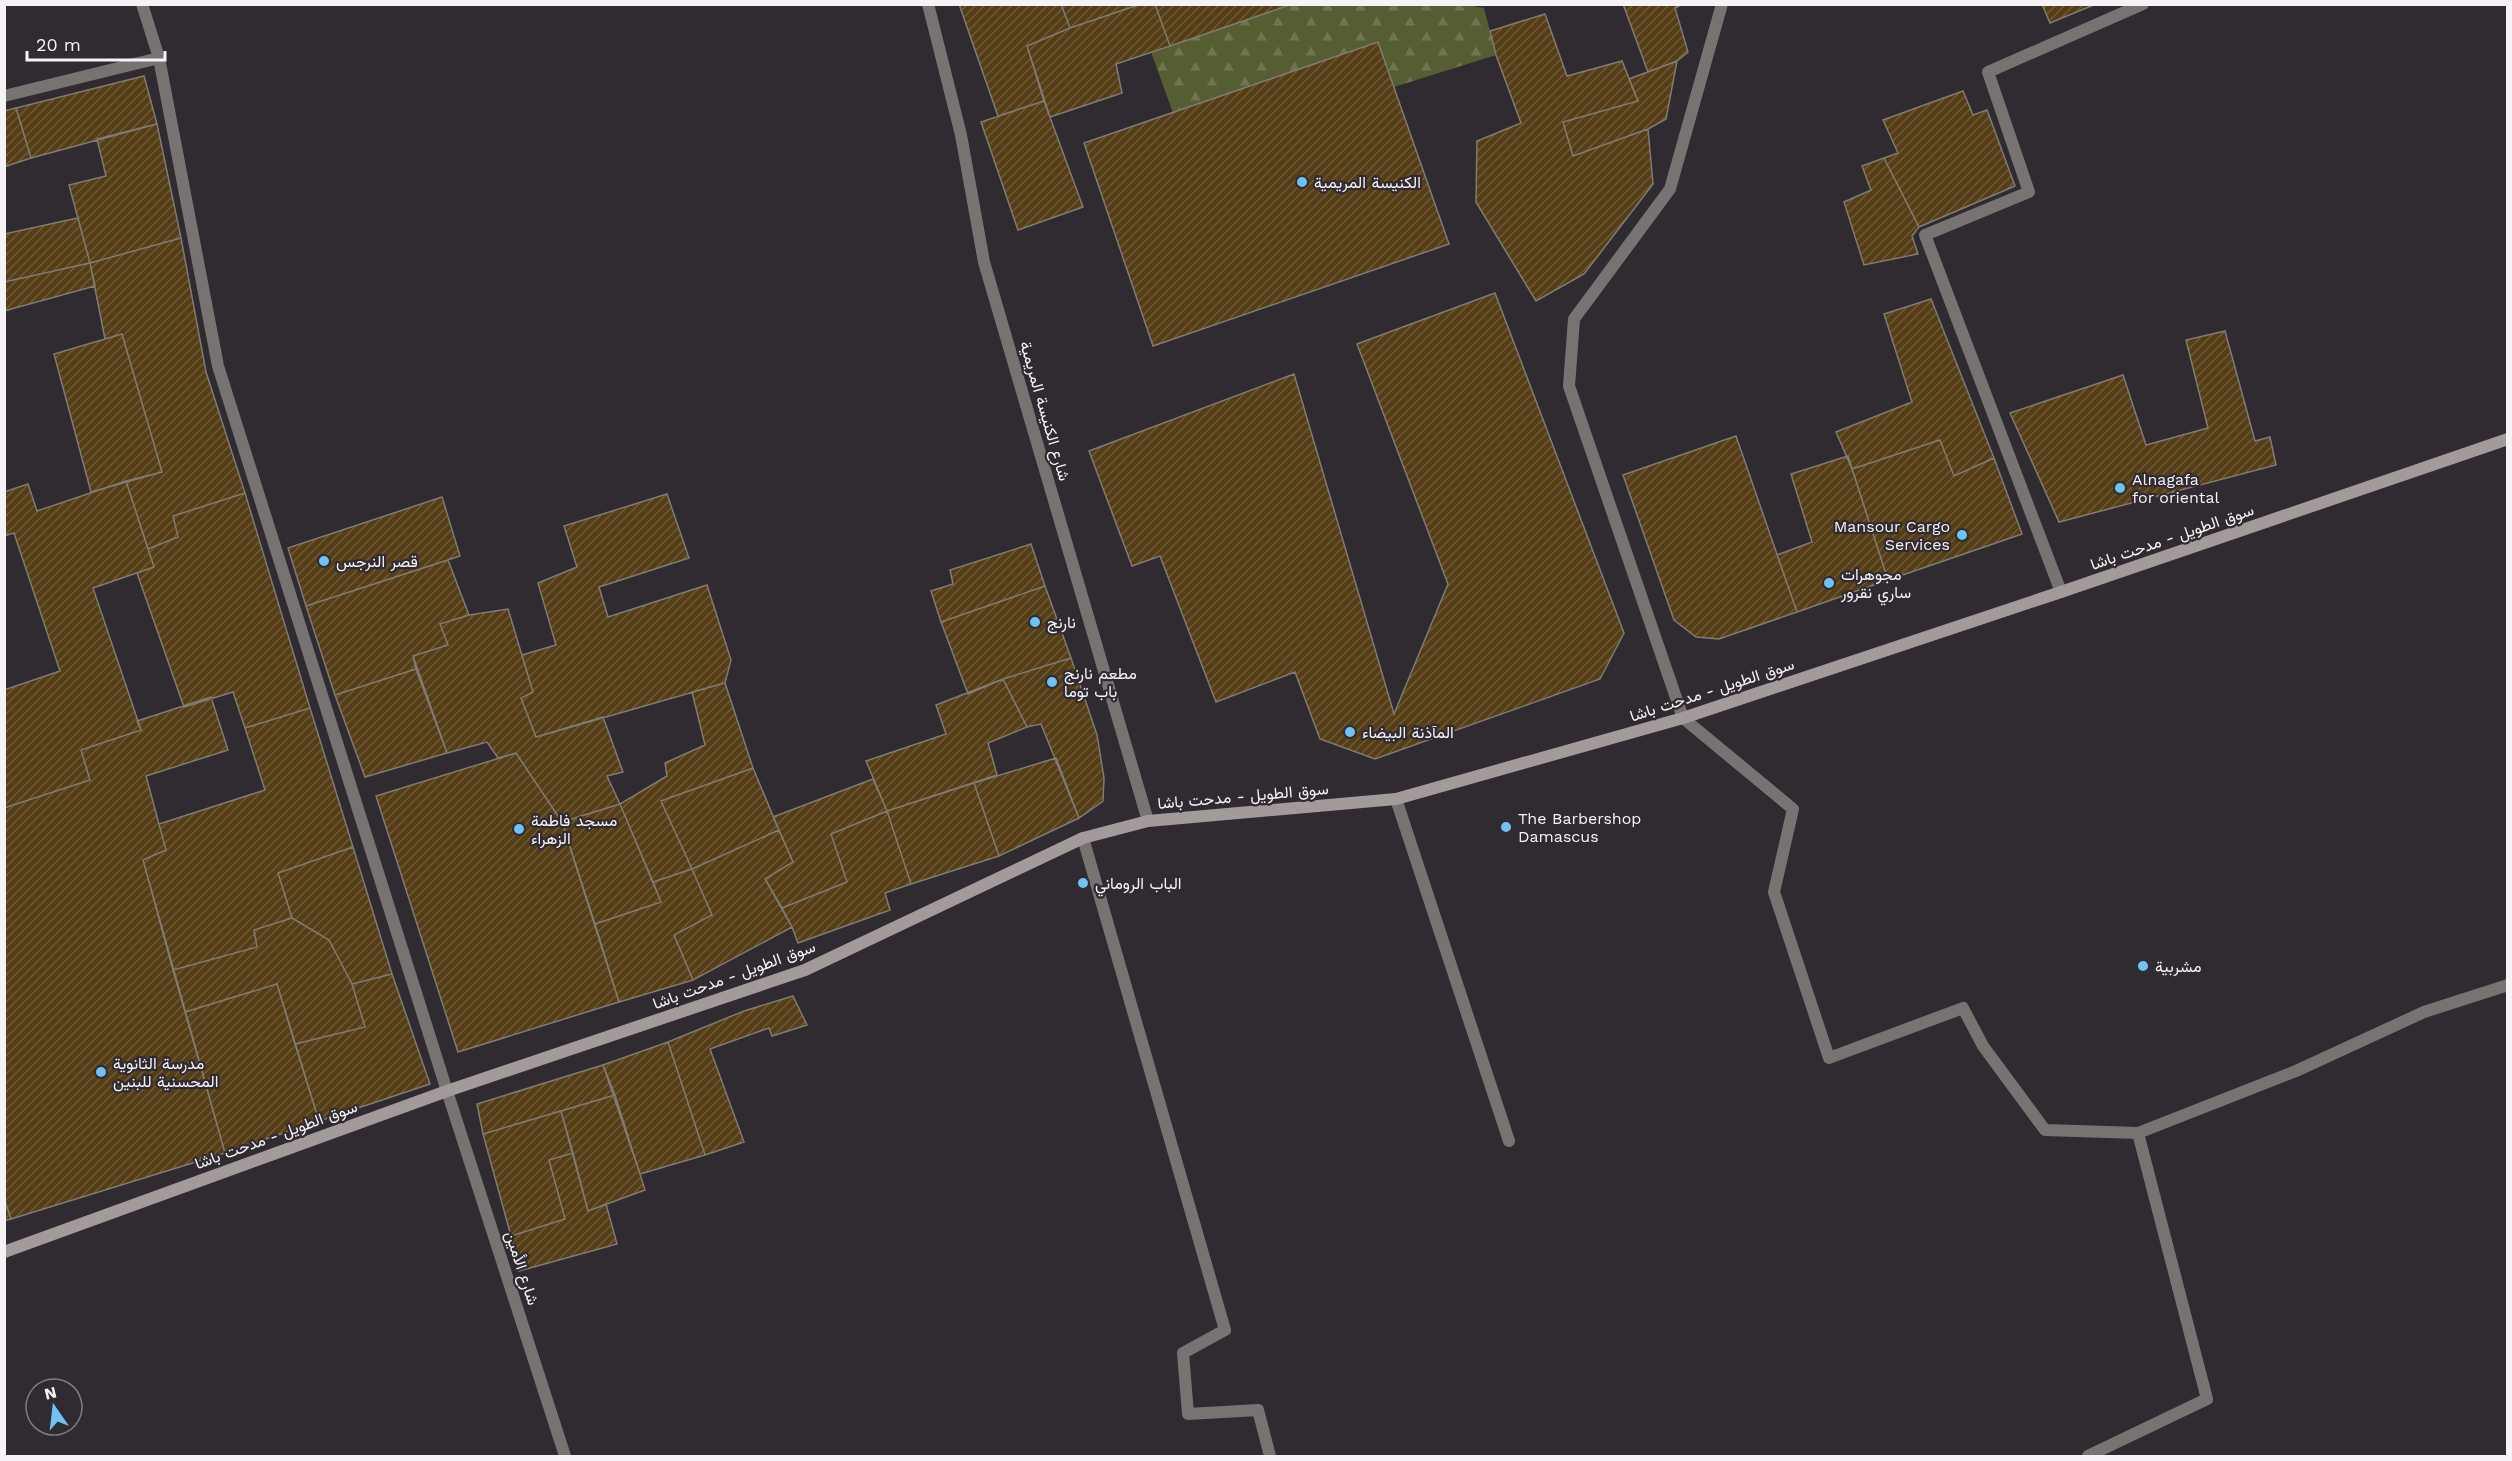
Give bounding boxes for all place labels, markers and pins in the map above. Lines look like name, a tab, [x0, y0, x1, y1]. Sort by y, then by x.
place label: الكنيسة المريمية	[1314, 173, 1421, 193]
marker: الكنيسة المريمية	[1295, 175, 1309, 189]
place label: Alnagafa for oriental	[2132, 470, 2219, 507]
marker: Alnagafa for oriental	[2113, 481, 2127, 495]
place label: Mansour Cargo Services	[1834, 517, 1950, 554]
marker: Mansour Cargo Services	[1955, 528, 1969, 542]
place label: قصر النرجس	[336, 552, 418, 572]
marker: قصر النرجس	[317, 554, 331, 568]
place label: مجوهرات ساري نقرور	[1840, 565, 1911, 606]
marker: مجوهرات ساري نقرور	[1822, 576, 1836, 590]
place label: نارنج	[1047, 613, 1076, 634]
marker: نارنج	[1028, 615, 1042, 629]
place label: مطعم نارنج باب توما	[1064, 664, 1137, 702]
marker: مطعم نارنج باب توما	[1045, 675, 1059, 689]
place label: المآذنة البيضاء	[1362, 723, 1454, 742]
marker: المآذنة البيضاء	[1343, 725, 1357, 739]
place label: The Barbershop Damascus	[1518, 809, 1641, 846]
place label: مسجد فاطمة الزهراء	[531, 811, 617, 849]
marker: The Barbershop Damascus	[1499, 820, 1513, 834]
marker: مسجد فاطمة الزهراء	[512, 822, 526, 836]
place label: الباب الروماني	[1095, 874, 1182, 897]
marker: الباب الروماني	[1076, 876, 1090, 890]
place label: مشربية	[2155, 957, 2202, 977]
marker: مشربية	[2136, 959, 2150, 973]
place label: مدرسة الثانوية المحسنية للبنين	[113, 1054, 218, 1092]
marker: مدرسة الثانوية المحسنية للبنين	[94, 1065, 108, 1079]

